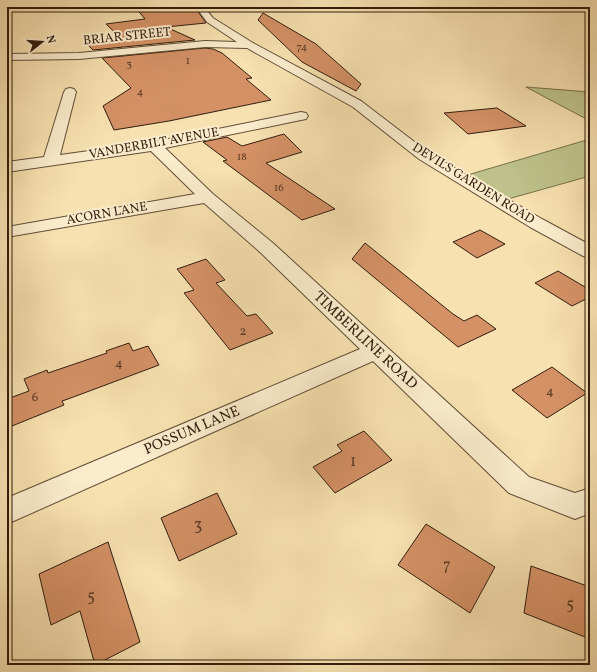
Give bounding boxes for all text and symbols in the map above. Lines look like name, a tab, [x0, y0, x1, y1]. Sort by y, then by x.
north arrow	[22, 22, 62, 62]
street label: BRIAR STREET	[82, 23, 172, 51]
text: N	[42, 33, 58, 46]
house number: 74	[297, 40, 308, 55]
house number: 1	[186, 54, 190, 69]
house number: 3	[126, 57, 132, 72]
house number: 4	[137, 85, 144, 100]
street label: VANDERBILT AVENUE	[88, 124, 221, 164]
street label: DEVILS GARDEN ROAD	[408, 139, 538, 229]
house number: 18	[237, 150, 247, 165]
house number: 16	[274, 181, 284, 196]
street label: ACORN LANE	[65, 198, 149, 230]
street label: TIMBERLINE ROAD	[308, 287, 422, 395]
house number: 2	[240, 323, 247, 341]
house number: 4	[115, 355, 123, 373]
house number: 4	[546, 383, 554, 401]
house number: 6	[32, 389, 39, 407]
street label: POSSUM LANE	[141, 401, 243, 461]
house number: 1	[350, 451, 356, 473]
house number: 3	[194, 515, 202, 537]
house number: 7	[443, 555, 451, 577]
house number: 5	[87, 586, 95, 608]
house number: 5	[566, 594, 574, 616]

